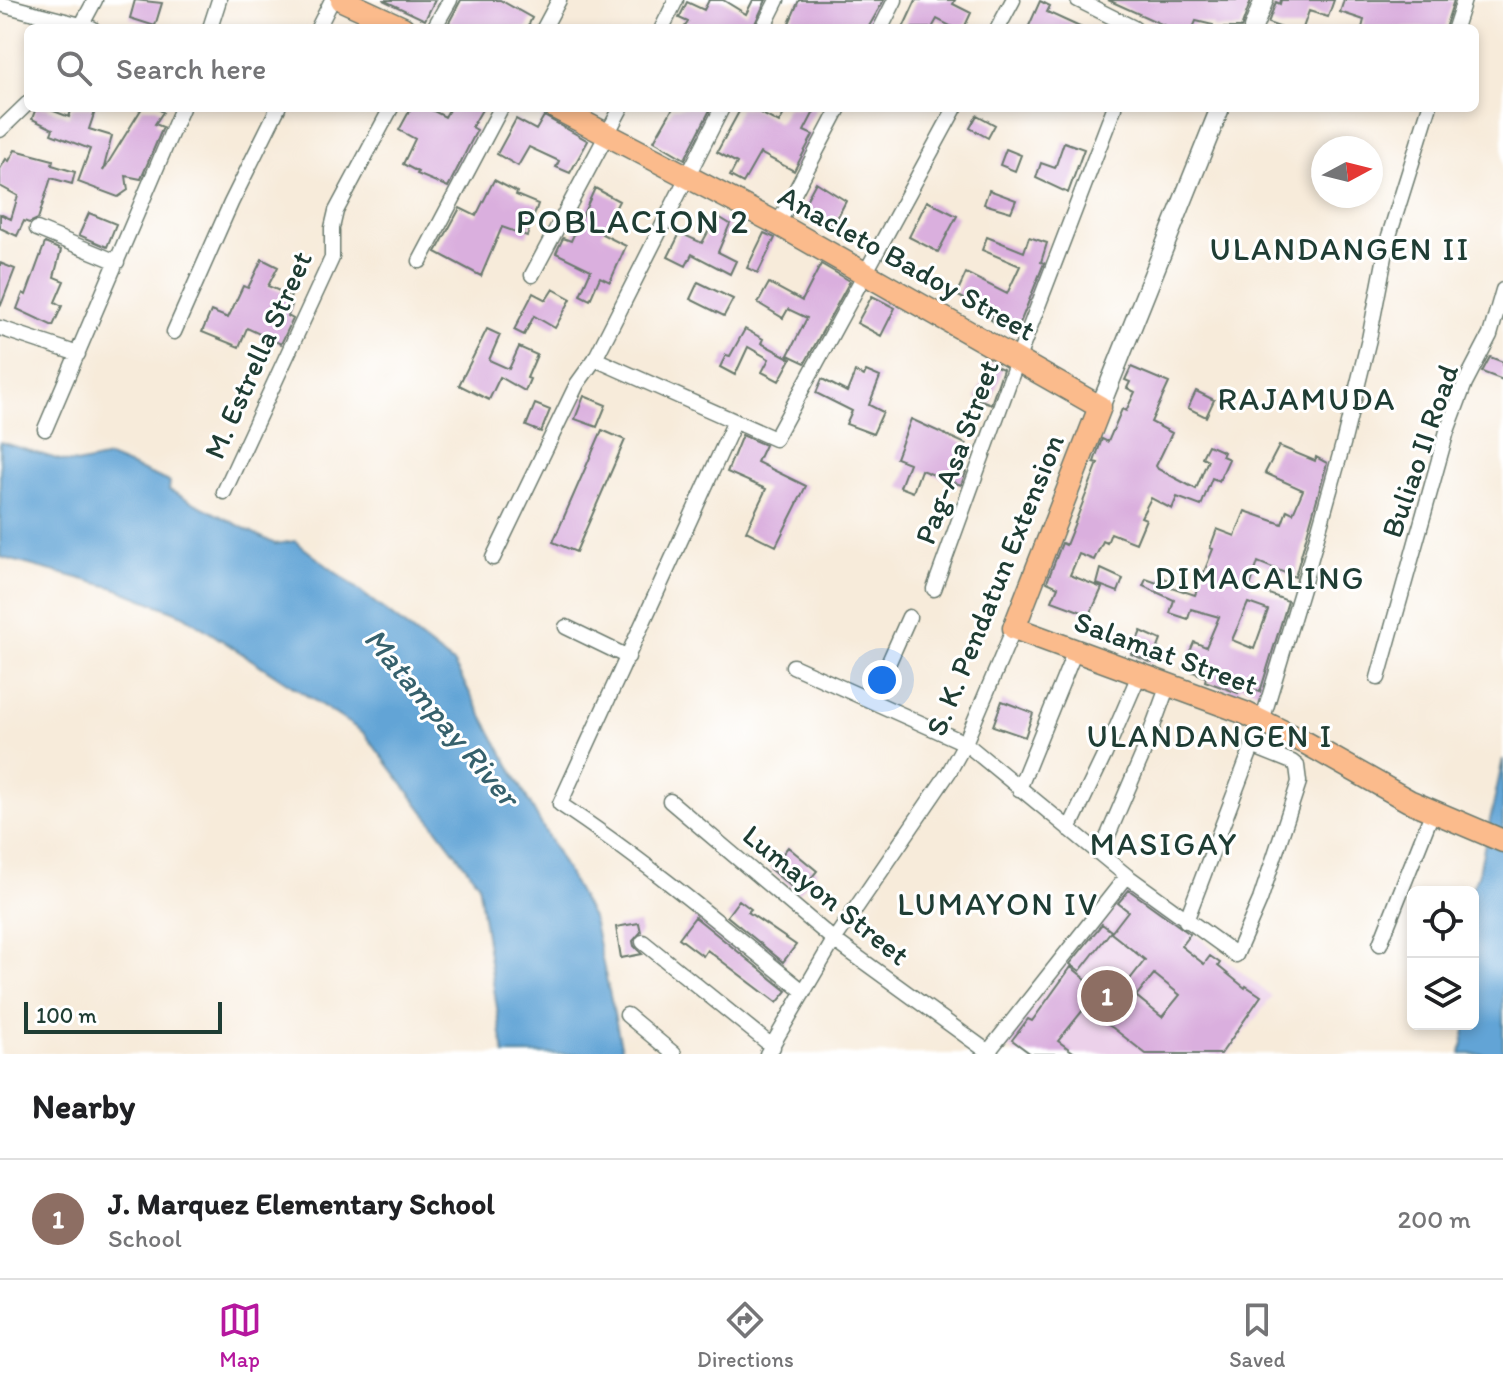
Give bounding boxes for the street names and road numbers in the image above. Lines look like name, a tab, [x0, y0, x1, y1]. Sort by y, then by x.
street label: Anacleto Badoy Street	[772, 177, 1042, 349]
street label: M. Estrella Street	[195, 245, 320, 464]
street label: Pag-Asa Street	[906, 355, 1007, 549]
street label: Buliao II Road	[1373, 359, 1467, 542]
street label: S. K. Pendatun Extension	[917, 429, 1072, 741]
street label: Salamat Street	[1069, 602, 1263, 703]
street label: Lumayon Street	[735, 816, 917, 973]

